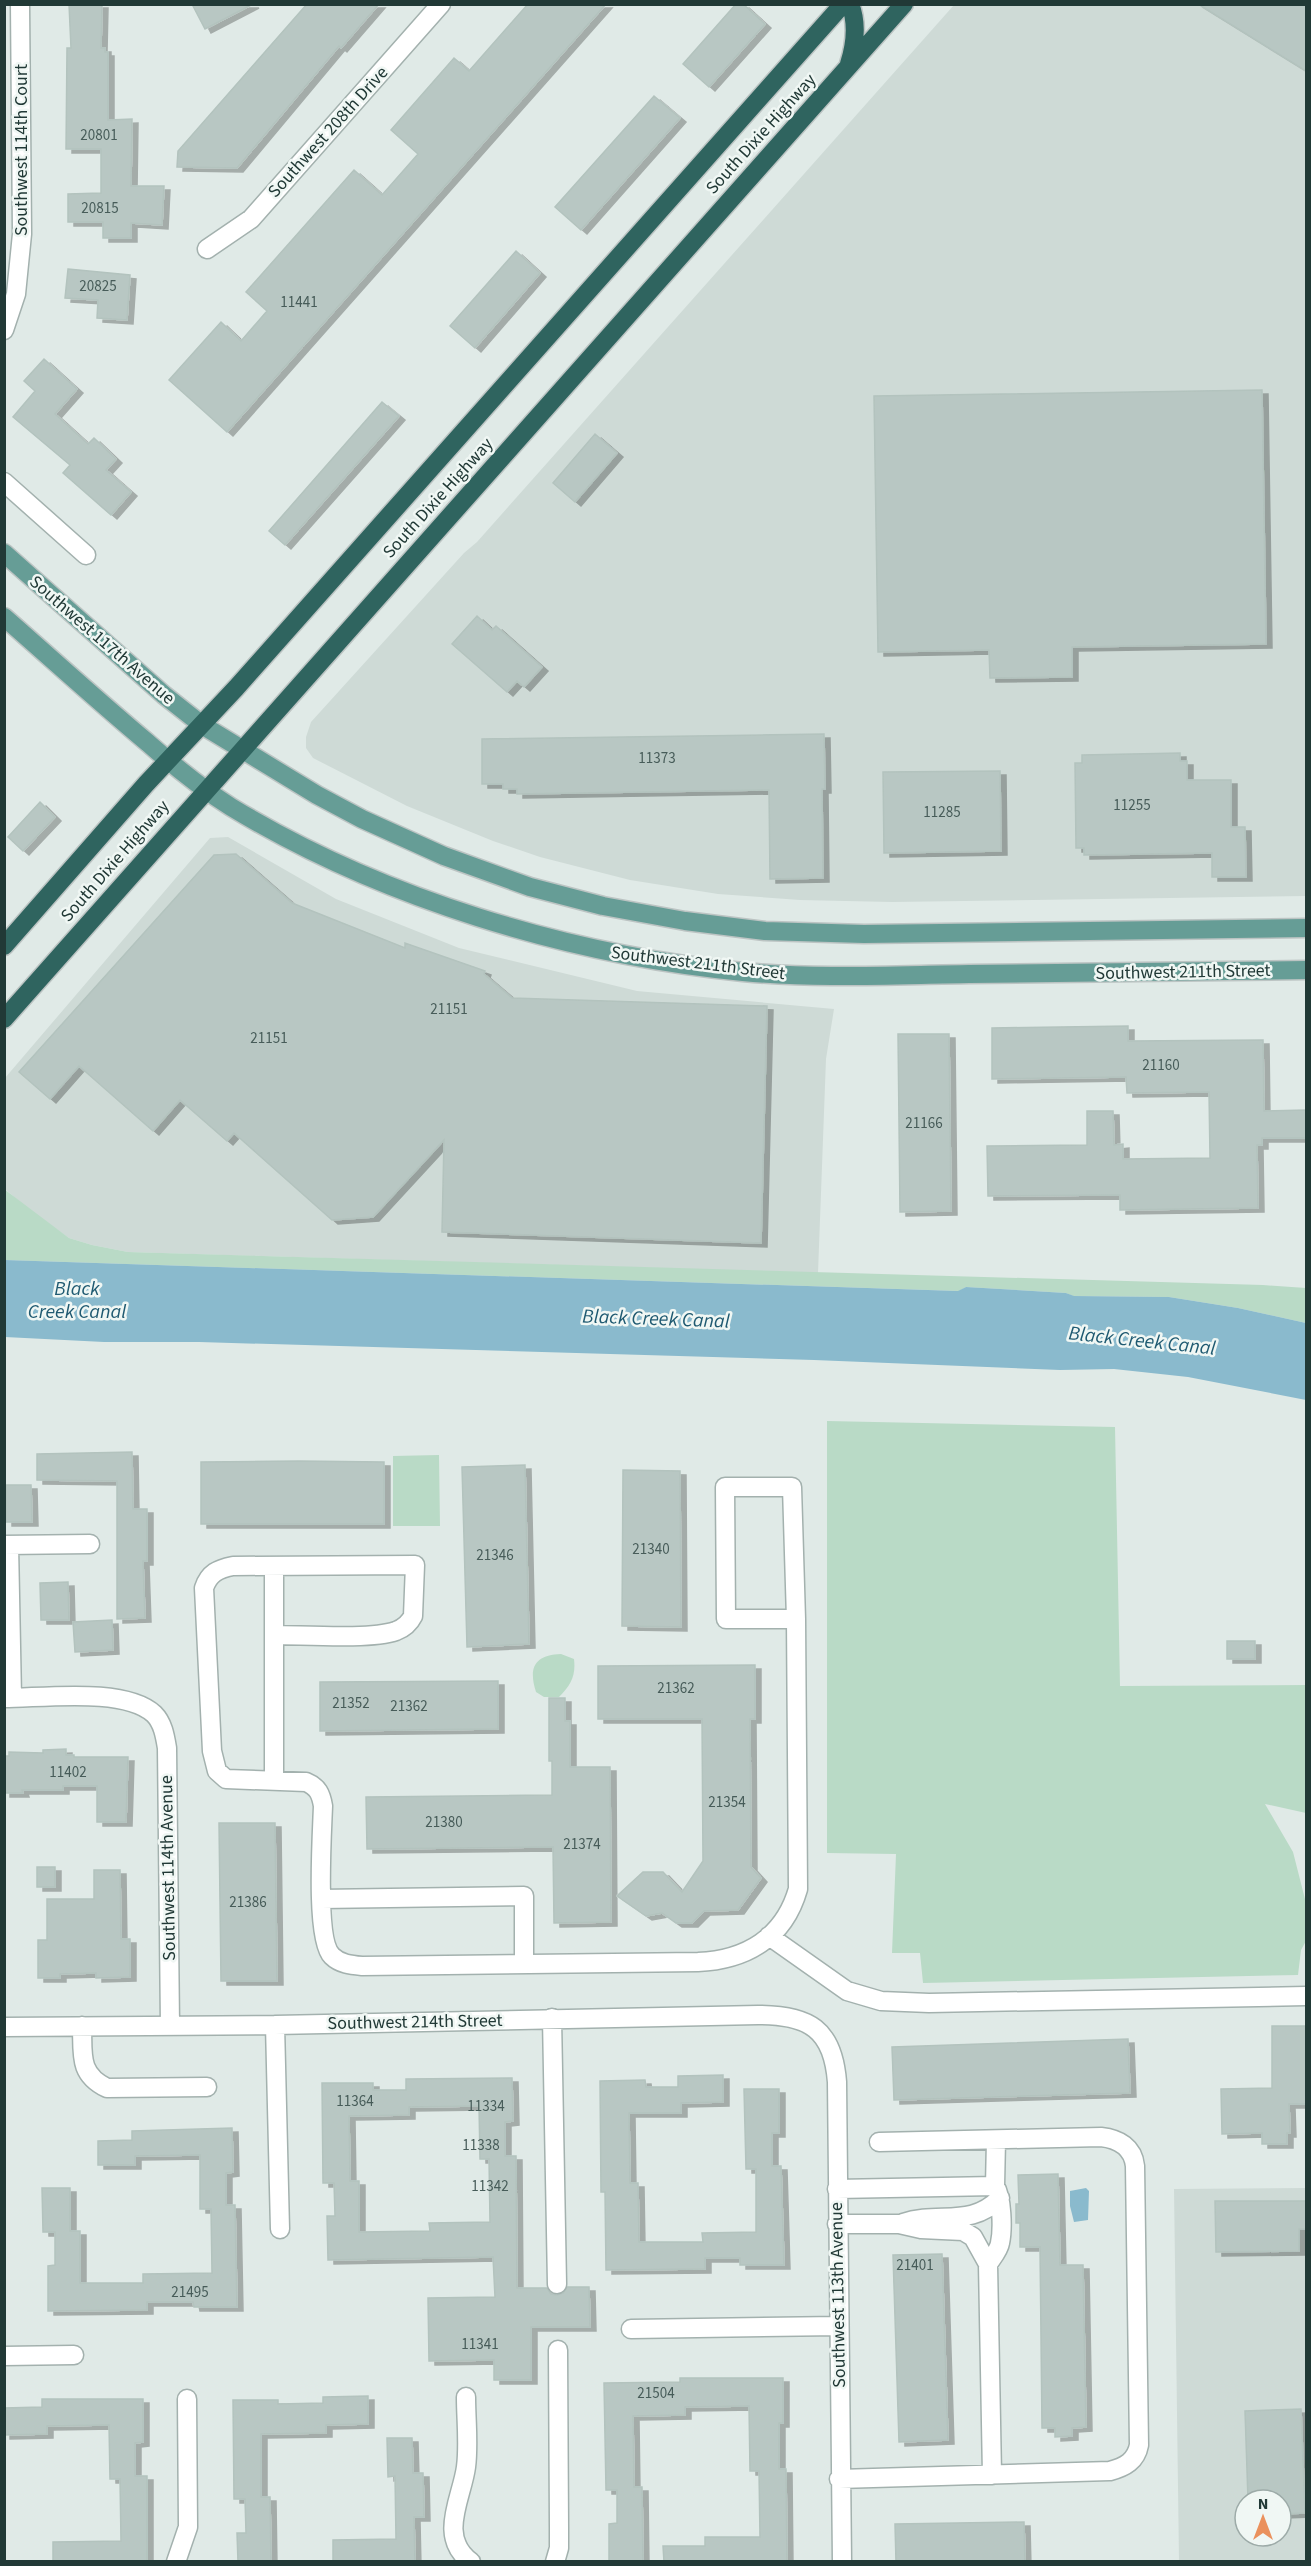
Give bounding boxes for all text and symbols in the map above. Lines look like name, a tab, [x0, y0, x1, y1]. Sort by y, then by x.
street label: Southwest 208th Drive	[262, 61, 394, 203]
street label: Southwest 114th Court	[9, 64, 34, 236]
street label: South Dixie Highway	[700, 68, 822, 200]
house number: 20801	[80, 125, 118, 146]
house number: 20815	[81, 198, 119, 219]
house number: 20825	[79, 276, 117, 297]
house number: 11441	[280, 292, 318, 313]
street label: South Dixie Highway	[377, 432, 499, 564]
street label: Southwest 117th Avenue	[24, 570, 180, 710]
house number: 11373	[638, 748, 676, 769]
street label: South Dixie Highway	[55, 794, 175, 927]
house number: 11255	[1113, 795, 1151, 816]
house number: 11285	[923, 802, 961, 823]
street label: Southwest 211th Street	[610, 940, 786, 986]
street label: Southwest 211th Street	[1095, 958, 1271, 986]
house number: 21151	[430, 999, 468, 1020]
house number: 21151	[250, 1028, 288, 1049]
house number: 21160	[1142, 1055, 1180, 1076]
house number: 21166	[905, 1113, 943, 1134]
water label: Black Creek Canal	[28, 1275, 126, 1326]
water label: Black Creek Canal	[582, 1302, 730, 1336]
water label: Black Creek Canal	[1067, 1319, 1217, 1363]
house number: 21340	[632, 1539, 670, 1560]
house number: 21346	[476, 1545, 514, 1566]
house number: 21362	[657, 1678, 695, 1699]
house number: 21352	[332, 1693, 370, 1714]
house number: 21362	[390, 1696, 428, 1717]
house number: 11402	[49, 1762, 87, 1783]
street label: Southwest 114th Avenue	[154, 1775, 182, 1961]
house number: 21354	[708, 1792, 746, 1813]
house number: 21380	[425, 1812, 463, 1833]
house number: 21374	[563, 1834, 601, 1855]
house number: 21386	[229, 1892, 267, 1913]
street label: Southwest 214th Street	[327, 2008, 503, 2036]
house number: 11364	[336, 2091, 374, 2112]
house number: 11334	[467, 2096, 505, 2117]
house number: 11338	[462, 2135, 500, 2156]
house number: 11342	[471, 2176, 509, 2197]
street label: Southwest 113th Avenue	[824, 2202, 852, 2388]
house number: 21401	[896, 2255, 934, 2276]
house number: 21495	[171, 2282, 209, 2303]
house number: 11341	[461, 2334, 499, 2355]
house number: 21504	[637, 2383, 675, 2404]
north arrow	[1233, 2488, 1293, 2548]
text: N	[1258, 2493, 1268, 2515]

